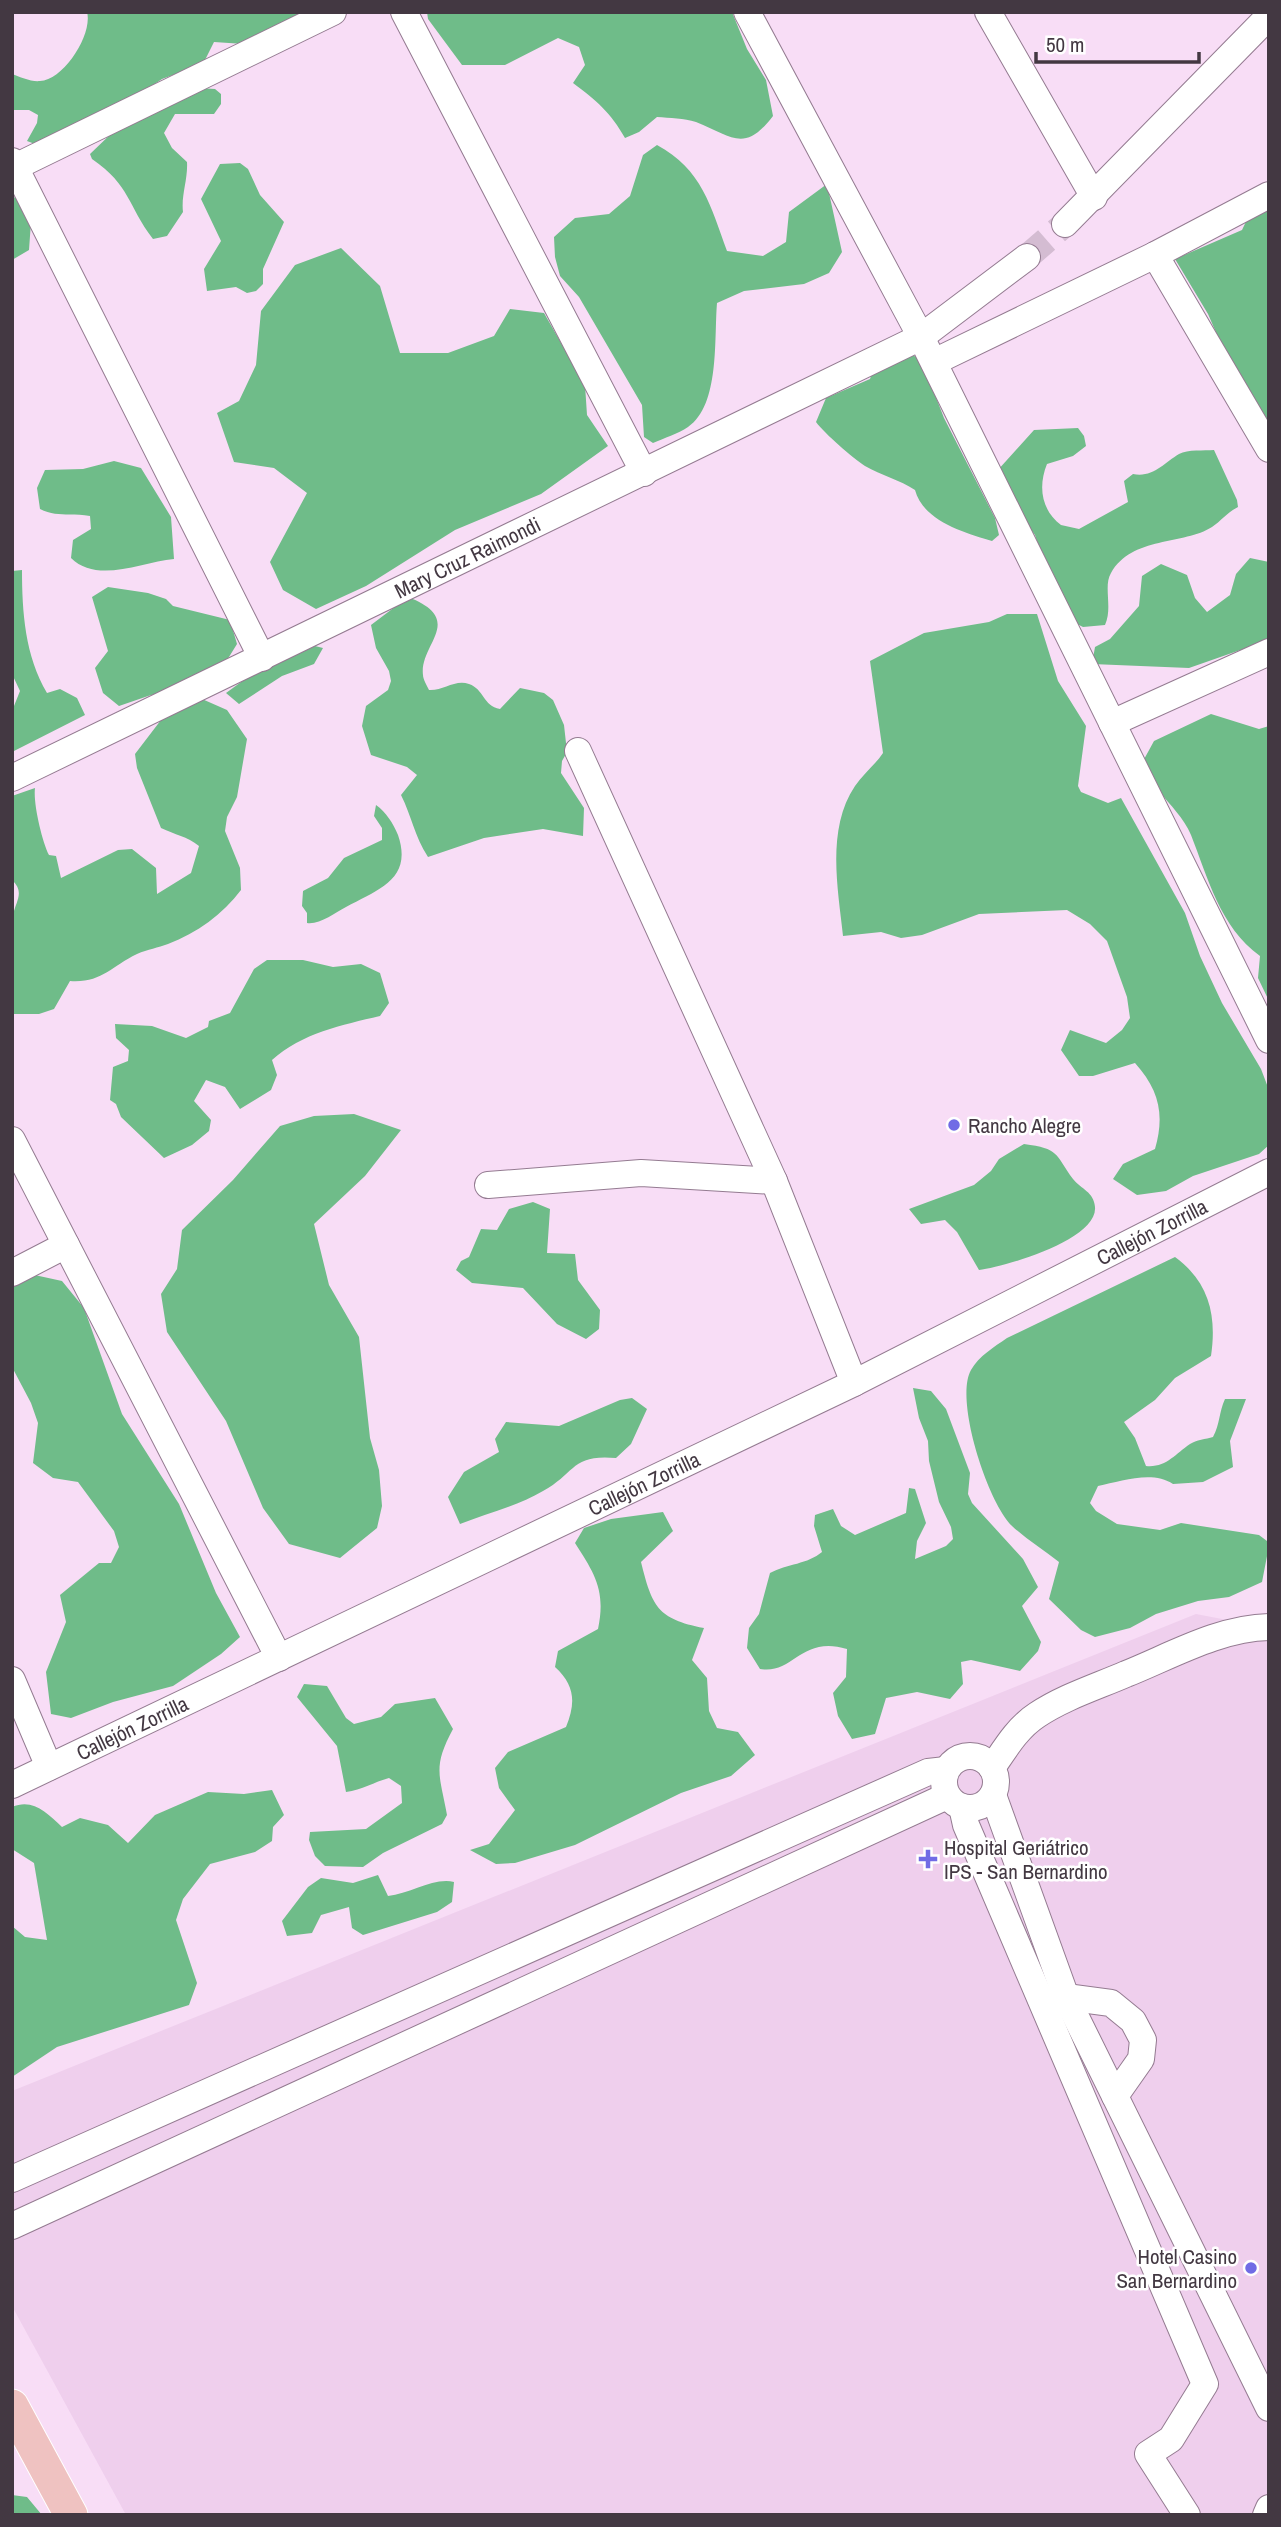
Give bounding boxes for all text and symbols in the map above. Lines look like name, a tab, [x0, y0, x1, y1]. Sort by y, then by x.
scale bar	[1036, 21, 1199, 65]
text: 50 m	[1046, 30, 1084, 59]
street label: Mary Cruz Raimondi	[389, 509, 545, 605]
place label: Rancho Alegre	[968, 1111, 1081, 1140]
marker: Rancho Alegre	[946, 1117, 962, 1133]
street label: Callejón Zorrilla	[1091, 1191, 1212, 1272]
street label: Callejón Zorrilla	[583, 1444, 705, 1522]
street label: Callejón Zorrilla	[71, 1688, 193, 1767]
place label: Hospital Geriátrico IPS - San Bernardino	[944, 1833, 1108, 1886]
marker: Hospital Geriátrico IPS - San Bernardino	[918, 1849, 938, 1869]
place label: Hotel Casino San Bernardino	[1116, 2242, 1237, 2295]
marker: Hotel Casino San Bernardino	[1243, 2260, 1259, 2276]

